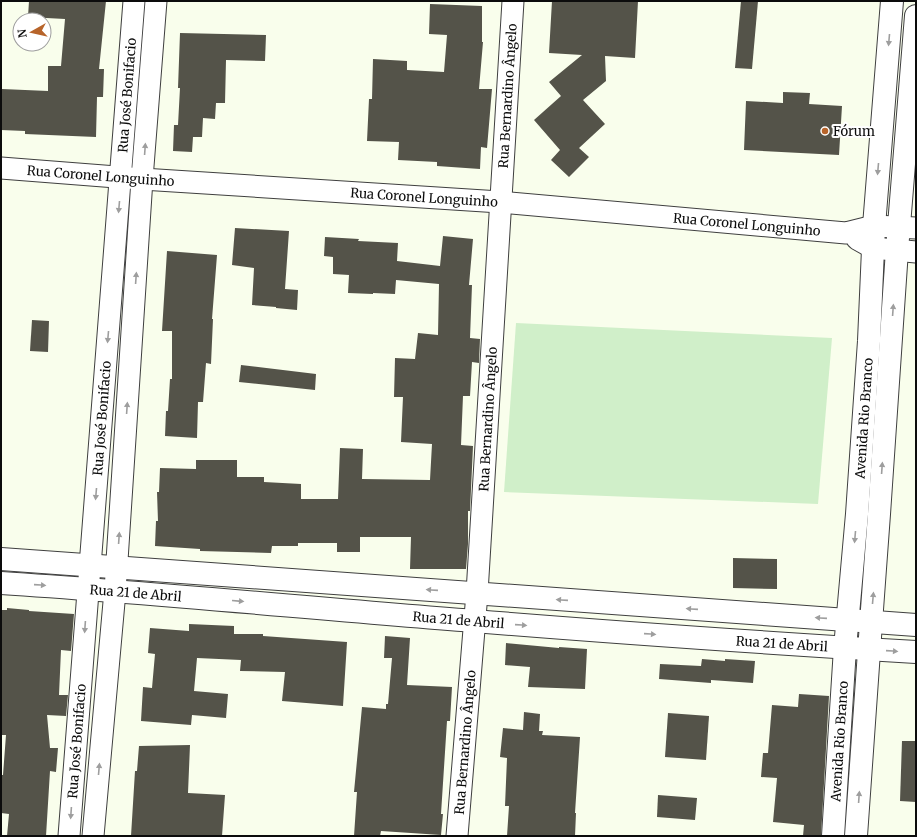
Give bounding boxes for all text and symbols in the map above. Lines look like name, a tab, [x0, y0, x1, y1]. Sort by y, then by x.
north arrow	[12, 12, 52, 52]
street label: Rua Bernardino Ângelo	[494, 22, 520, 169]
text: N	[15, 28, 30, 39]
one-way arrow	[885, 34, 892, 46]
street label: Rua José Bonifacio	[114, 37, 140, 153]
place label: Fórum	[833, 123, 875, 140]
marker: Fórum	[820, 126, 830, 136]
one-way arrow	[141, 143, 148, 155]
street label: Rua Coronel Longuinho	[26, 162, 175, 190]
one-way arrow	[875, 163, 882, 175]
street label: Rua Coronel Longuinho	[350, 184, 499, 210]
one-way arrow	[115, 201, 122, 213]
street label: Rua Coronel Longuinho	[672, 209, 822, 239]
one-way arrow	[132, 272, 139, 284]
one-way arrow	[889, 304, 896, 316]
one-way arrow	[105, 331, 112, 343]
street label: Rua Bernardino Ângelo	[475, 346, 500, 492]
street label: Avenida Rio Branco	[851, 357, 876, 480]
street label: Rua José Bonifacio	[89, 360, 114, 476]
one-way arrow	[124, 402, 131, 414]
one-way arrow	[879, 462, 886, 474]
one-way arrow	[92, 488, 99, 501]
one-way arrow	[852, 531, 859, 543]
one-way arrow	[115, 532, 122, 544]
street label: Rua 21 de Abril	[89, 581, 182, 605]
one-way arrow	[34, 582, 46, 589]
one-way arrow	[426, 587, 438, 594]
one-way arrow	[869, 592, 876, 604]
one-way arrow	[556, 596, 568, 603]
one-way arrow	[232, 598, 244, 605]
one-way arrow	[686, 606, 698, 613]
street label: Rua 21 de Abril	[412, 608, 505, 632]
one-way arrow	[815, 615, 827, 622]
one-way arrow	[82, 621, 89, 633]
one-way arrow	[515, 621, 527, 628]
one-way arrow	[644, 631, 656, 638]
street label: Rua 21 de Abril	[735, 632, 828, 655]
one-way arrow	[886, 647, 898, 654]
street label: Rua Bernardino Ângelo	[450, 669, 479, 815]
street label: Avenida Rio Branco	[827, 680, 851, 803]
street label: Rua José Bonifacio	[63, 683, 89, 799]
one-way arrow	[96, 763, 103, 775]
one-way arrow	[856, 790, 862, 803]
one-way arrow	[67, 807, 74, 819]

